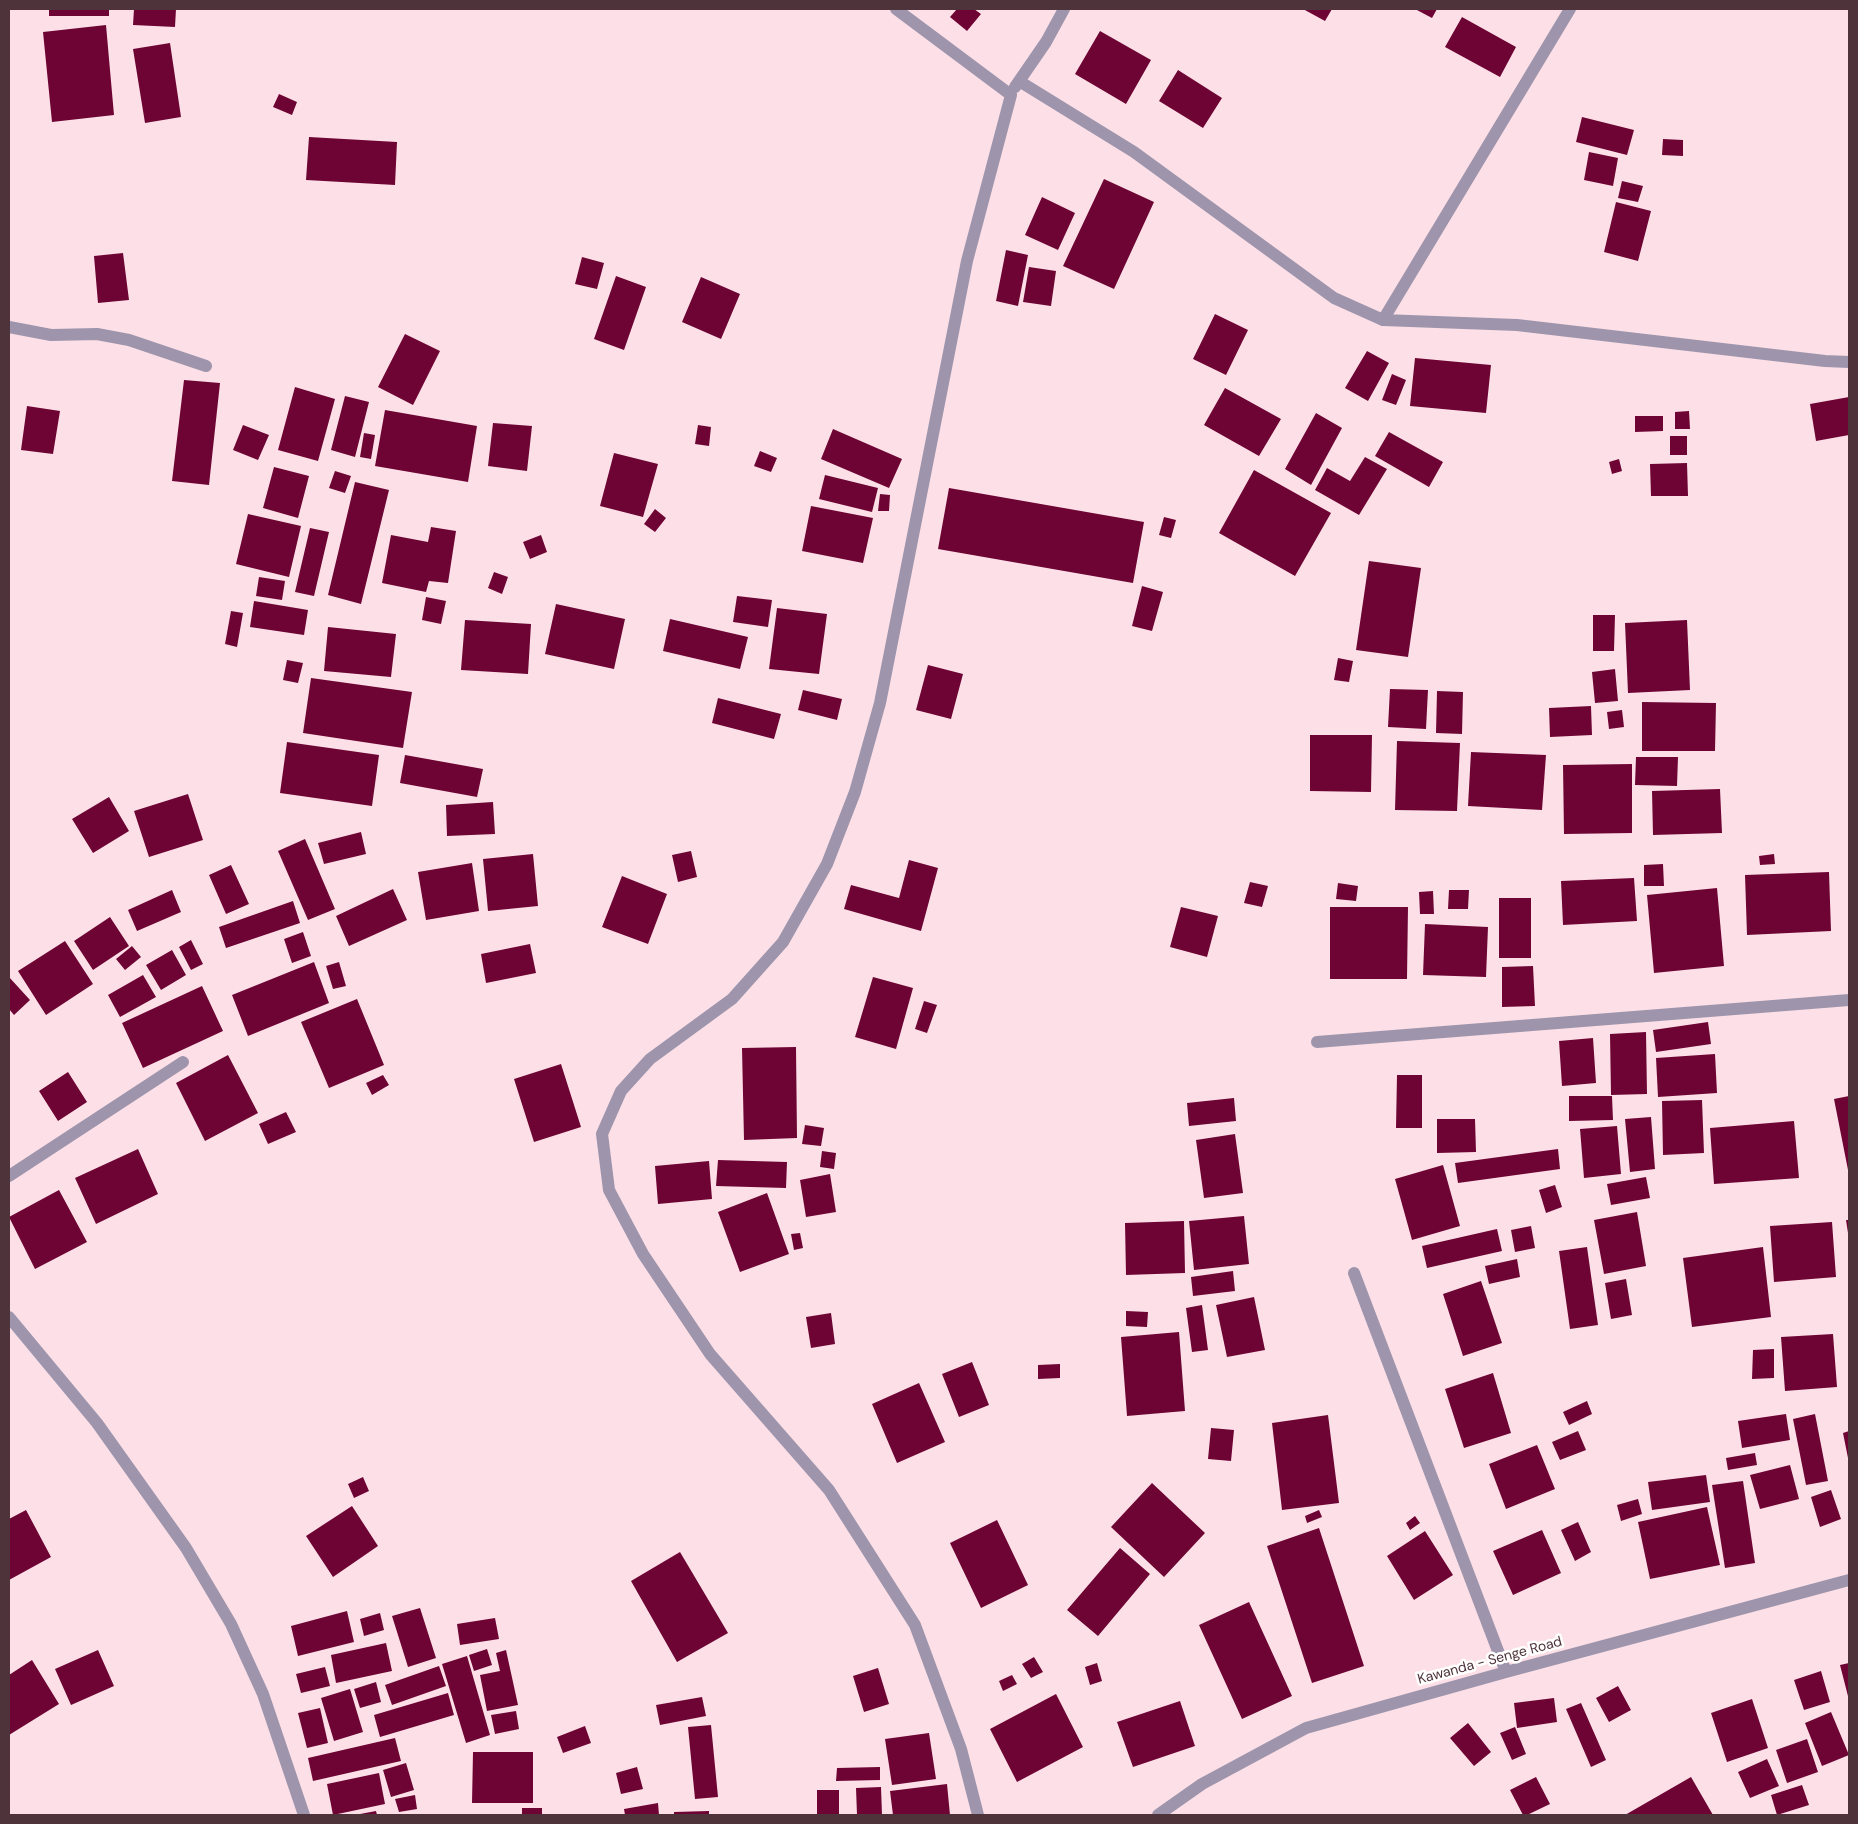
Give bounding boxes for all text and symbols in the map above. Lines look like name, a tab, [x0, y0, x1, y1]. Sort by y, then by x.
street label: Kawanda - Senge Road	[1416, 1634, 1564, 1688]

